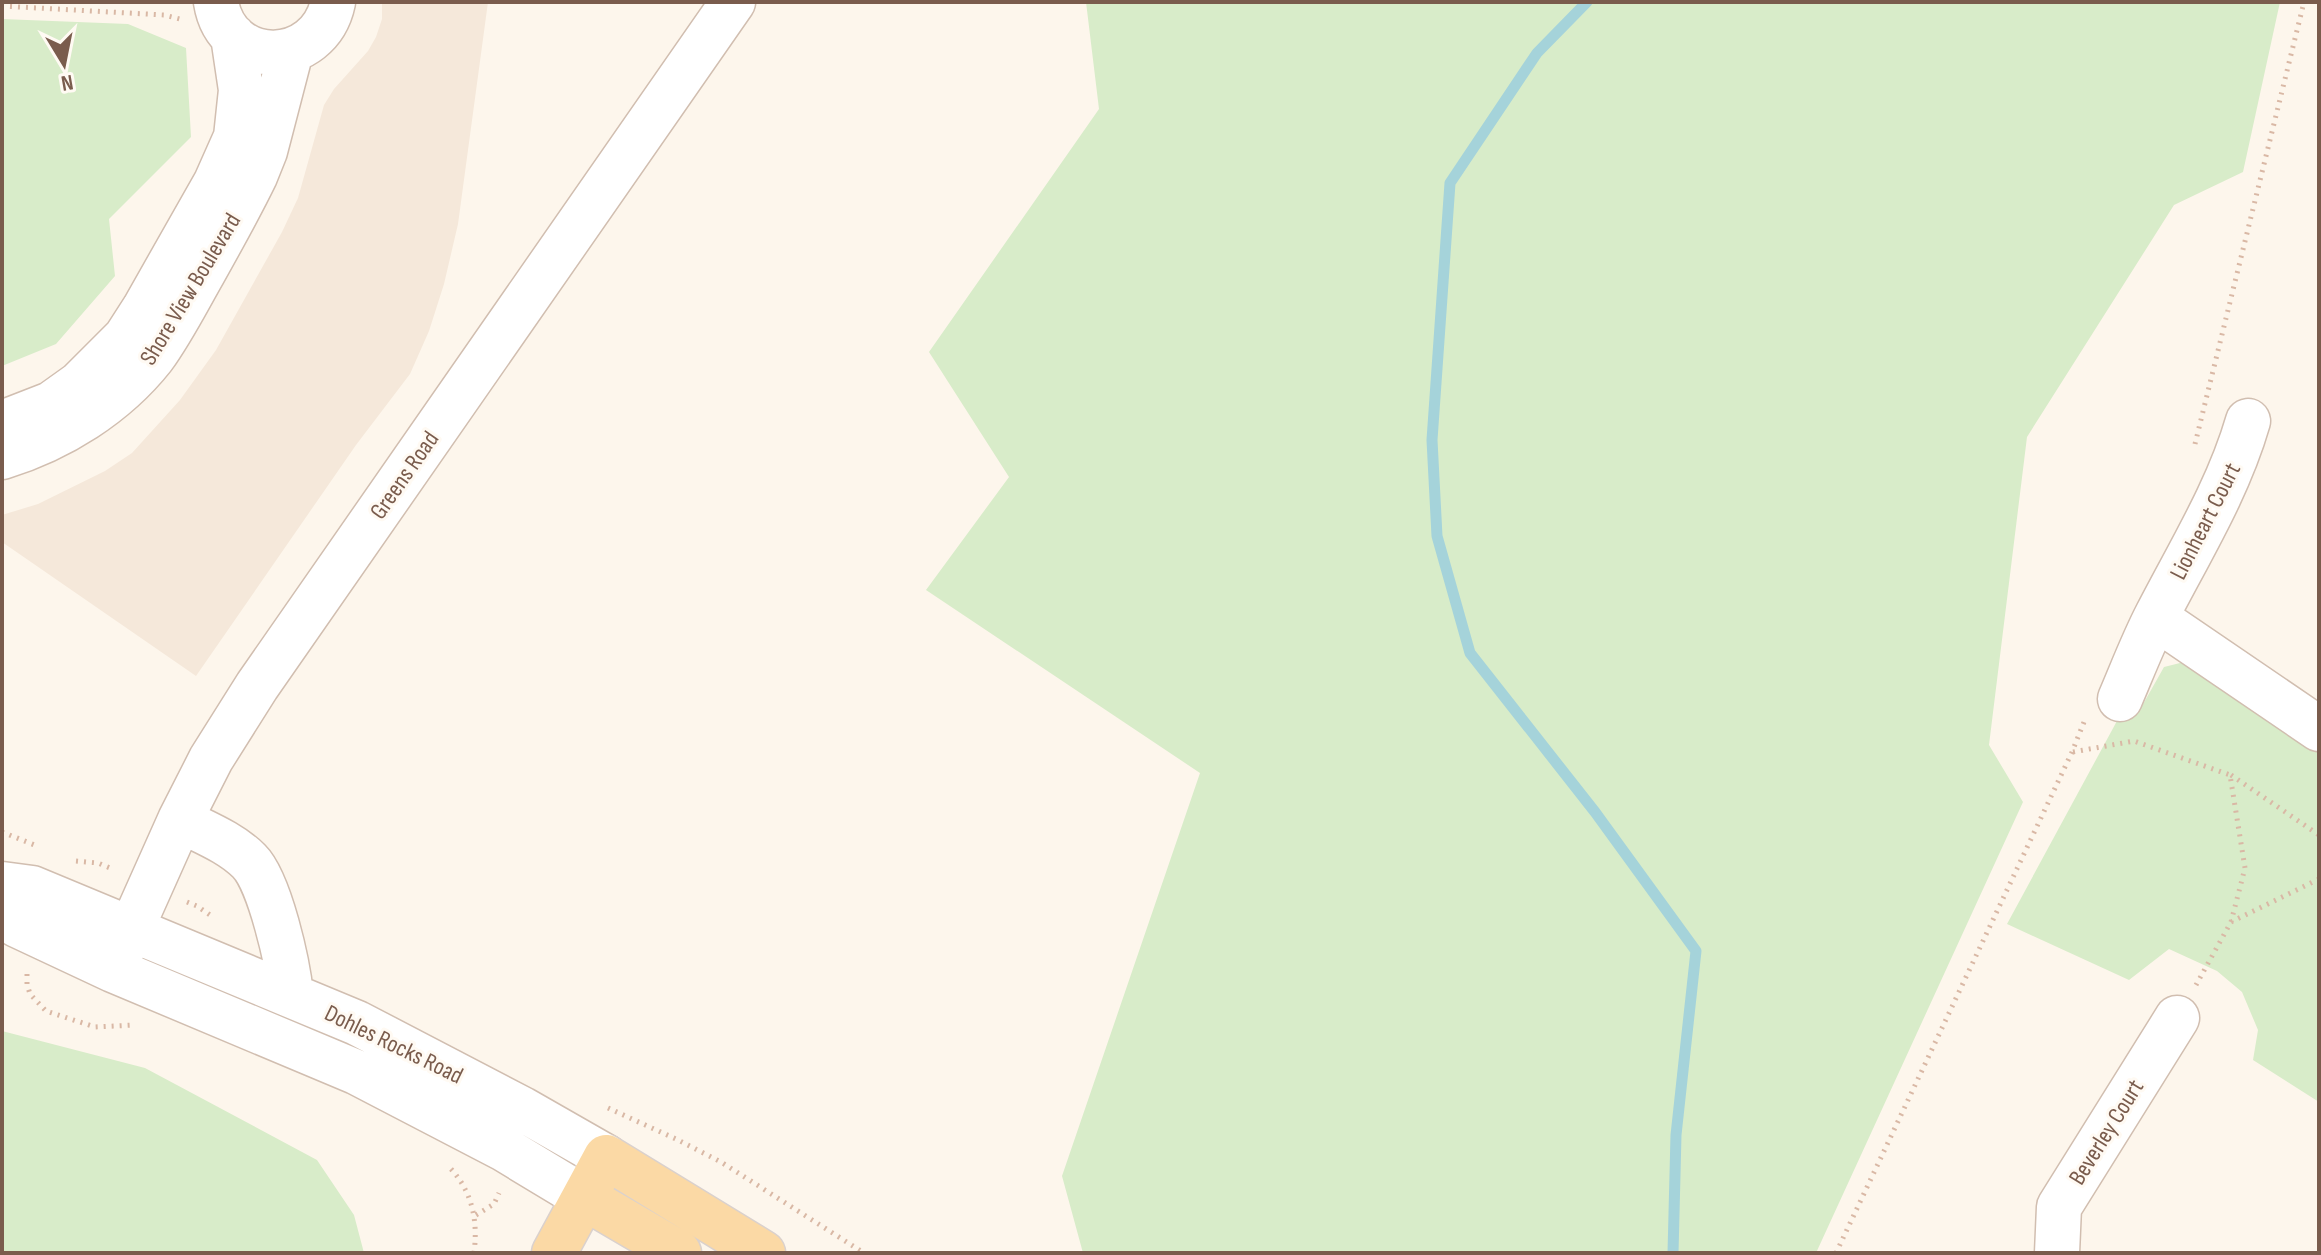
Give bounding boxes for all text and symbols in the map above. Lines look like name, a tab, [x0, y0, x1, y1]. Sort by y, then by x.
north arrow	[24, 24, 104, 104]
text: N	[59, 68, 75, 97]
street label: Shore View Boulevard	[134, 208, 247, 370]
street label: Greens Road	[364, 426, 445, 525]
street label: Lionheart Court	[2164, 458, 2247, 584]
street label: Dohles Rocks Road	[320, 998, 468, 1090]
street label: Beverley Court	[2063, 1074, 2150, 1190]

